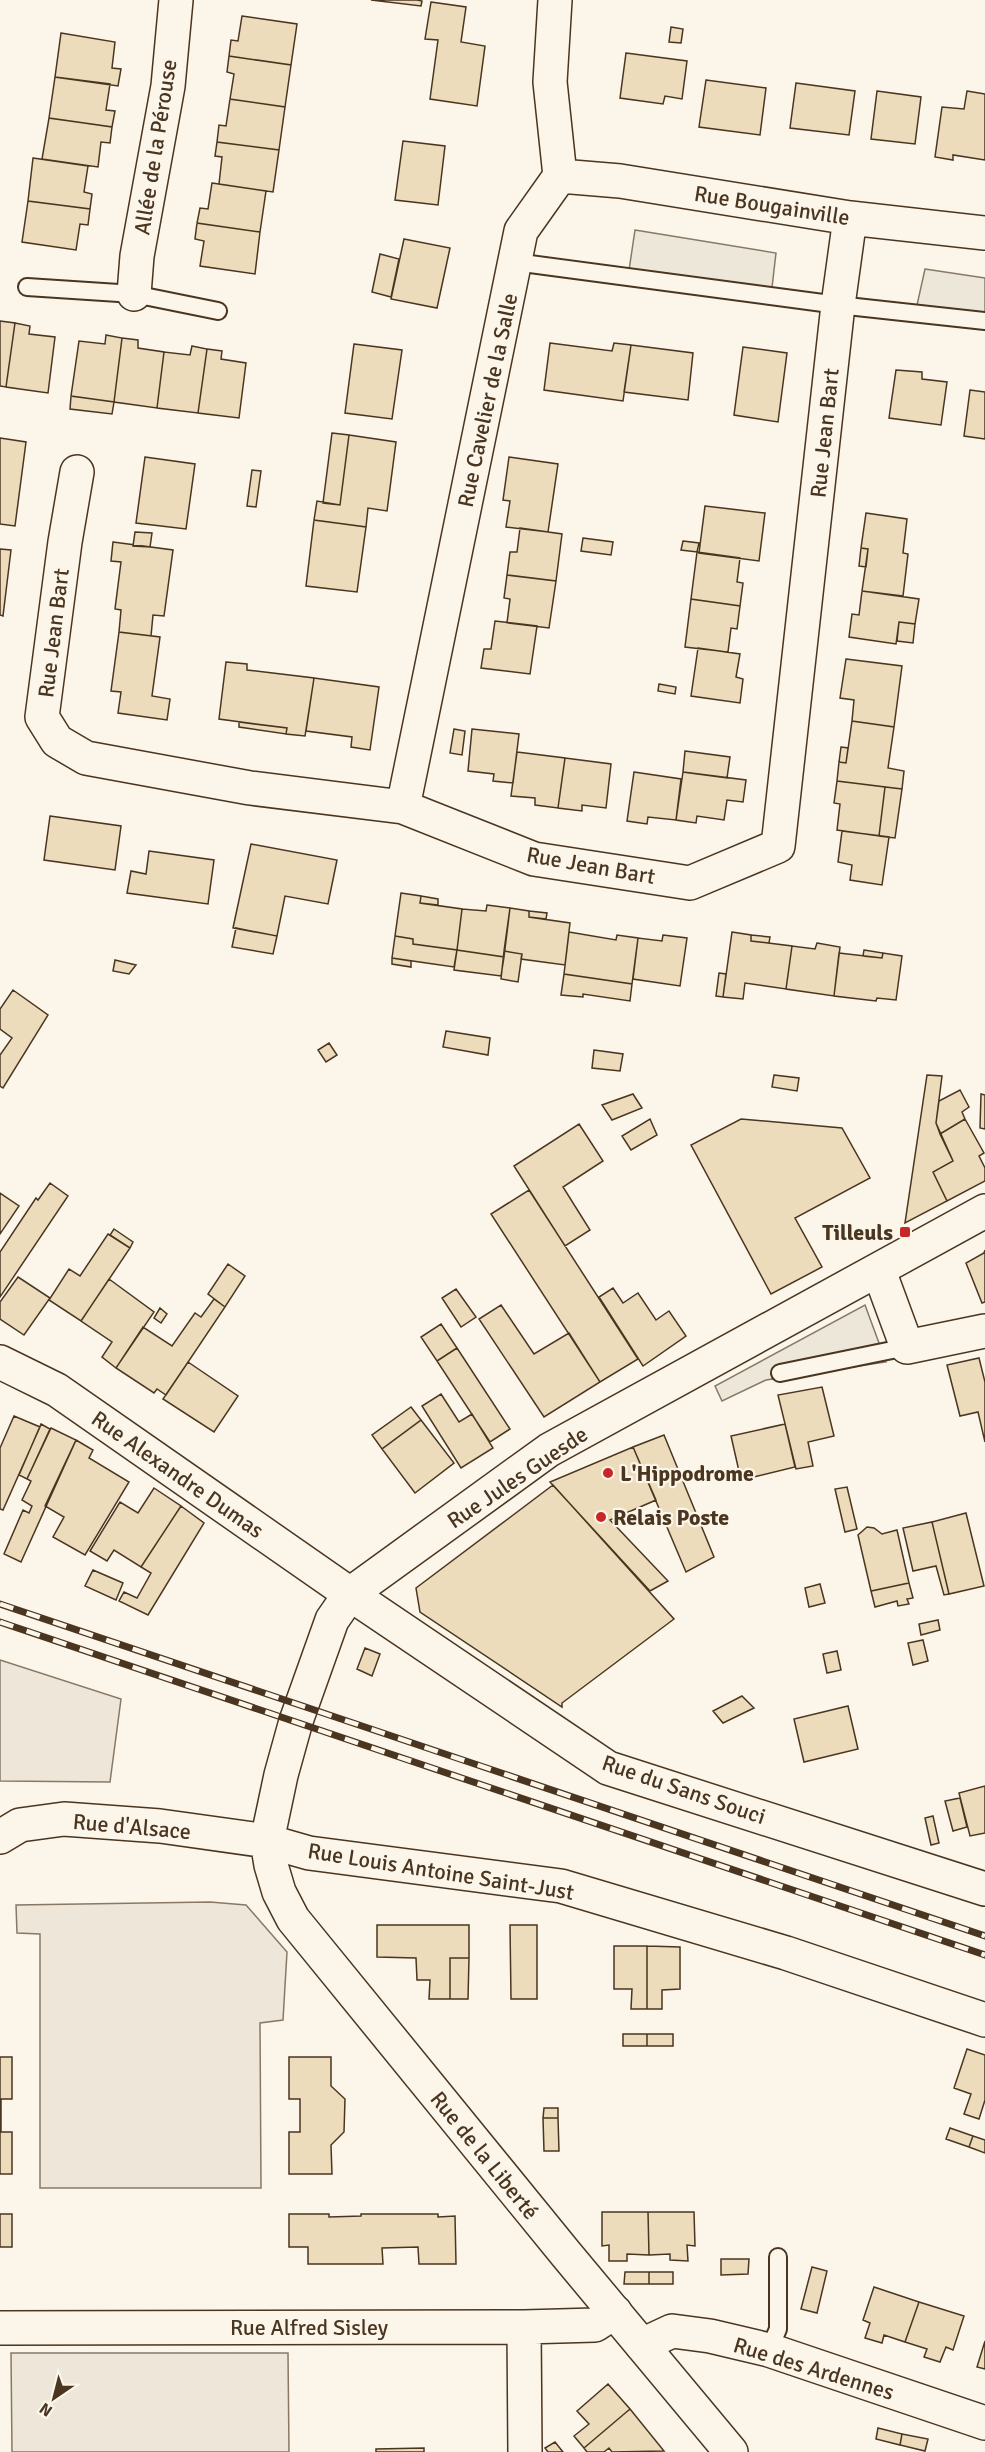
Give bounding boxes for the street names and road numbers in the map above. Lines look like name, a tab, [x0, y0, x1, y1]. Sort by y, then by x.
street label: Allée de la Pérouse	[128, 57, 183, 237]
street label: Rue Bougainville	[692, 180, 852, 231]
street label: Rue Cavelier de la Salle	[452, 291, 523, 510]
street label: Rue Jean Bart	[804, 367, 845, 499]
street label: Rue Jean Bart	[32, 567, 75, 699]
street label: Rue Jean Bart	[524, 841, 658, 890]
street label: Rue Alexandre Dumas	[86, 1405, 269, 1544]
street label: Rue Jules Guesde	[442, 1420, 593, 1534]
street label: Rue du Sans Souci	[599, 1749, 769, 1830]
street label: Rue d'Alsace	[72, 1808, 192, 1845]
street label: Rue Louis Antoine Saint-Just	[306, 1837, 576, 1906]
street label: Rue de la Liberté	[425, 2086, 545, 2225]
street label: Rue Alfred Sisley	[230, 2314, 389, 2341]
street label: Rue des Ardennes	[730, 2331, 897, 2406]

